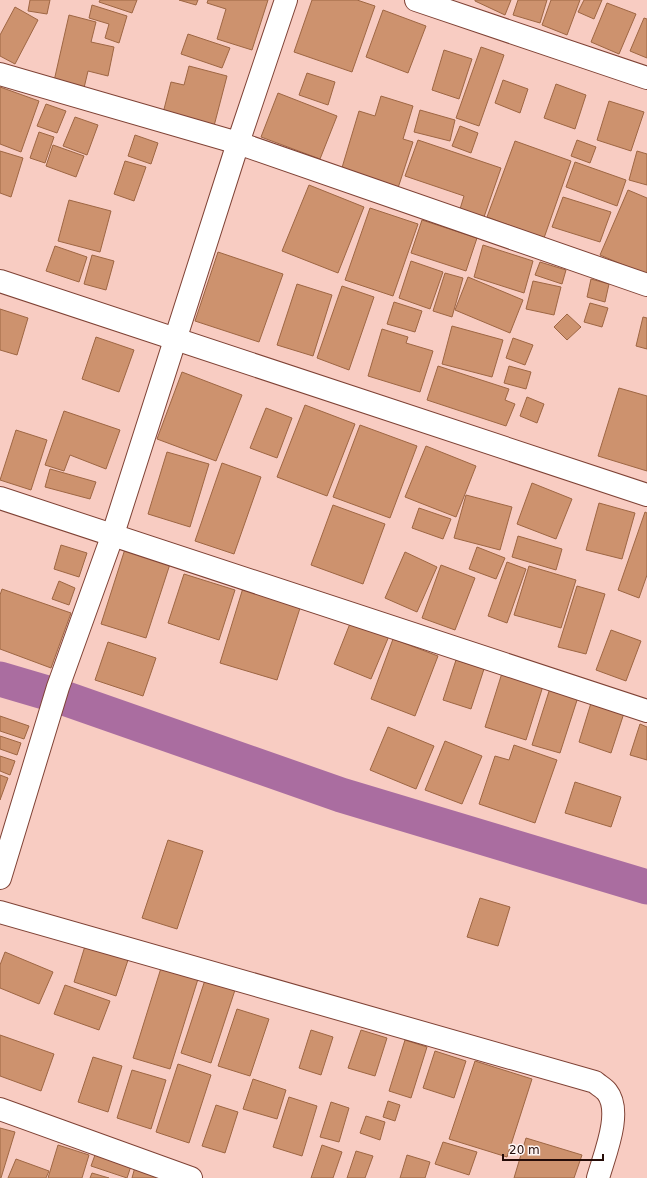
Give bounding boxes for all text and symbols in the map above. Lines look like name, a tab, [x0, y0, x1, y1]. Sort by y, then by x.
scale bar	[503, 1136, 603, 1162]
text: 20 m	[509, 1143, 540, 1157]

